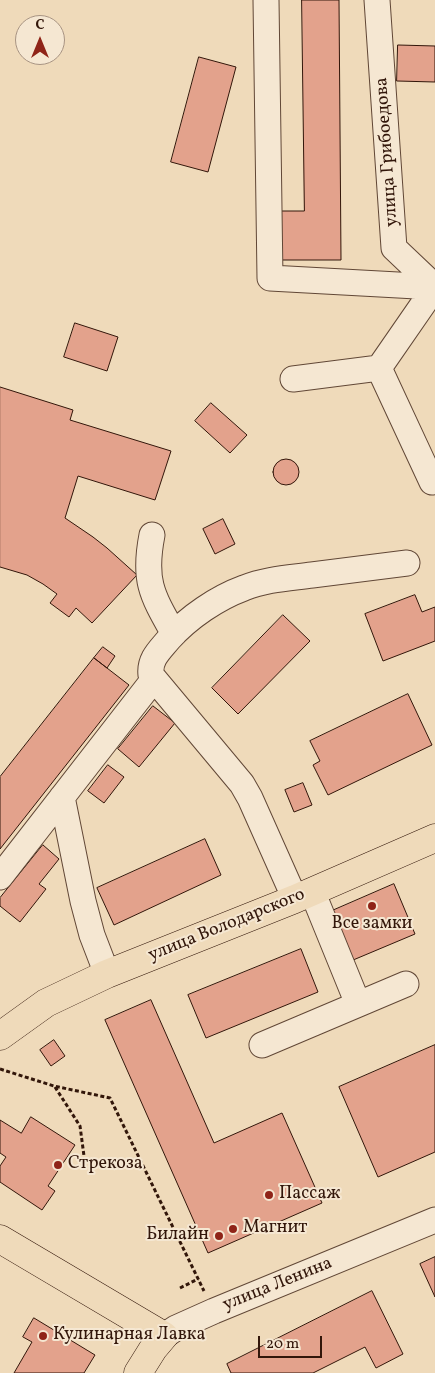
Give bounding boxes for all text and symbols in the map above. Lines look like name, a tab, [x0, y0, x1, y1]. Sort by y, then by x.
north arrow	[15, 15, 65, 65]
text: С	[35, 16, 45, 35]
street label: улица Грибоедова	[372, 77, 404, 227]
street label: улица Володарского	[146, 885, 308, 967]
marker: Все замки	[366, 900, 378, 912]
place label: Все замки	[331, 914, 413, 936]
place label: Стрекоза	[68, 1154, 143, 1176]
marker: Стрекоза	[52, 1159, 64, 1171]
place label: Пассаж	[279, 1184, 341, 1206]
marker: Пассаж	[263, 1189, 275, 1201]
place label: Магнит	[243, 1218, 307, 1240]
marker: Магнит	[227, 1223, 239, 1235]
place label: Билайн	[146, 1225, 209, 1247]
marker: Билайн	[213, 1230, 225, 1242]
street label: улица Ленина	[220, 1253, 336, 1317]
place label: Кулинарная Лавка	[53, 1325, 205, 1347]
scale bar	[260, 1326, 324, 1358]
marker: Кулинарная Лавка	[37, 1330, 49, 1342]
text: 20 m	[266, 1334, 299, 1355]

